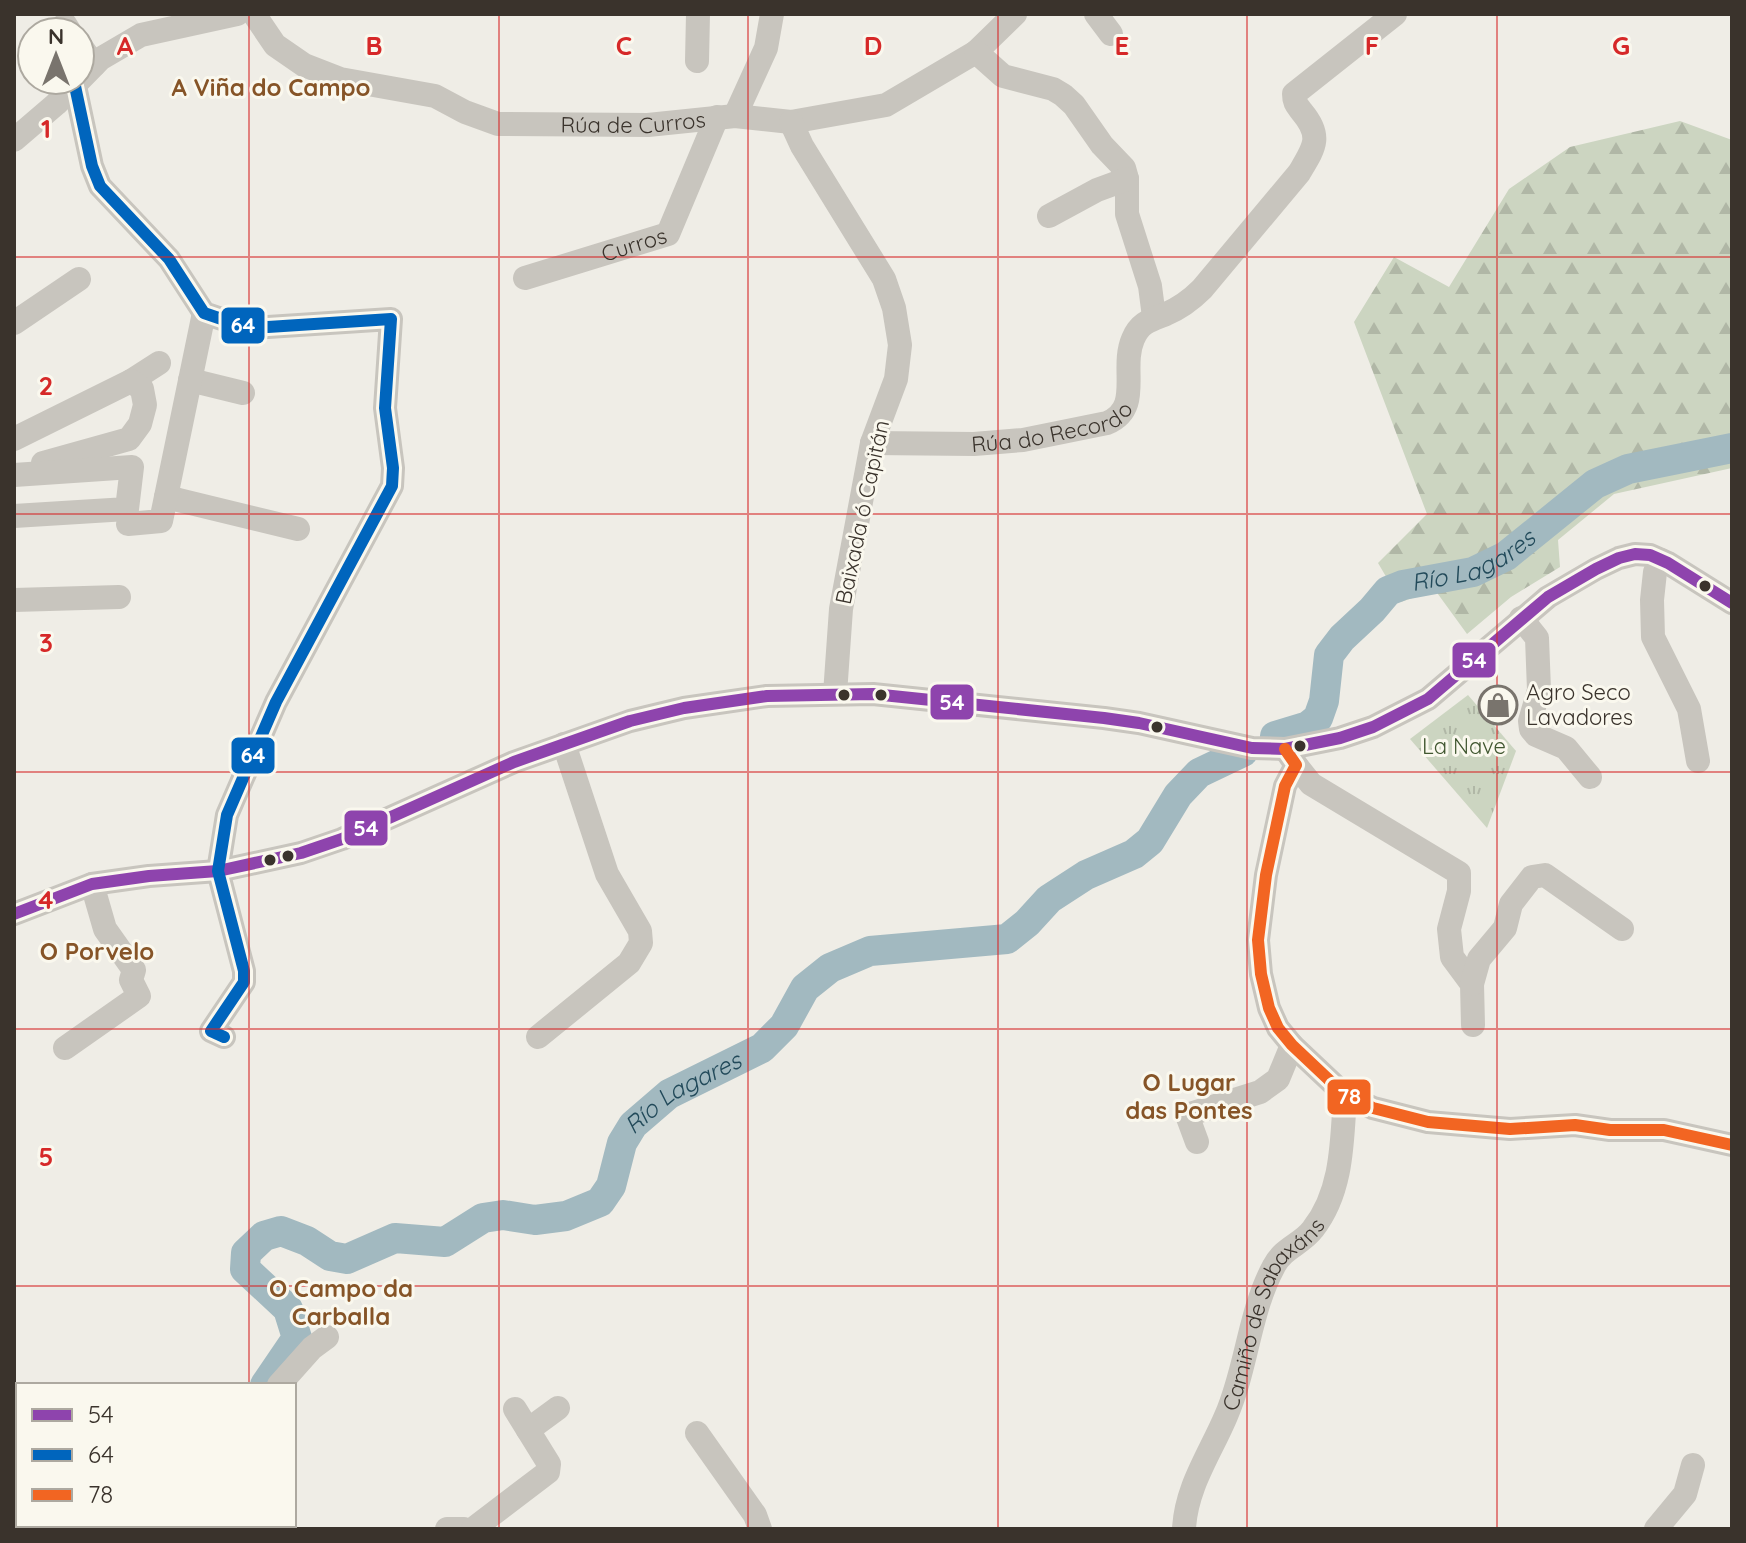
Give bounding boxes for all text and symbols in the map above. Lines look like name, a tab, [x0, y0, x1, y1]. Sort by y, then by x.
north arrow	[16, 16, 96, 96]
text: N	[48, 22, 64, 50]
text: A	[117, 29, 134, 62]
text: B	[365, 29, 383, 62]
text: C	[616, 29, 632, 62]
text: D	[864, 29, 882, 62]
text: E	[1115, 29, 1129, 62]
text: F	[1365, 29, 1379, 62]
text: G	[1612, 29, 1630, 62]
district label: A Viña do Campo	[171, 72, 371, 102]
street label: Rúa de Curros	[560, 105, 707, 139]
text: 1	[41, 112, 51, 145]
street label: Curros	[598, 221, 670, 268]
line badge: 64	[220, 306, 266, 345]
text: 64	[230, 311, 256, 339]
text: 2	[39, 369, 53, 402]
street label: Rúa do Recordo	[970, 397, 1139, 458]
street label: Baixada ó Capitán	[829, 417, 895, 607]
water label: Río Lagares	[1409, 521, 1542, 597]
unlabelled marker	[1697, 578, 1713, 594]
text: 3	[39, 626, 53, 659]
line badge: 54	[1451, 641, 1497, 679]
text: 54	[1461, 646, 1487, 674]
place label: Agro Seco Lavadores	[1526, 678, 1633, 731]
line badge: 54	[929, 683, 975, 721]
shop icon: Agro Seco Lavadores	[1477, 684, 1519, 726]
unlabelled marker	[836, 687, 852, 703]
unlabelled marker	[873, 687, 889, 703]
text: 54	[939, 688, 965, 716]
unlabelled marker	[1149, 719, 1165, 735]
park label: La Nave	[1422, 732, 1506, 760]
line badge: 64	[230, 736, 276, 775]
unlabelled marker	[1292, 738, 1308, 754]
text: 64	[240, 741, 266, 769]
line badge: 54	[343, 809, 389, 847]
text: 54	[353, 814, 379, 842]
unlabelled marker	[280, 848, 296, 864]
unlabelled marker	[262, 852, 278, 868]
text: 4	[38, 883, 54, 916]
district label: O Porvelo	[40, 936, 154, 966]
water label: Río Lagares	[618, 1044, 747, 1140]
district label: O Lugar das Pontes	[1125, 1067, 1253, 1125]
line badge: 78	[1326, 1078, 1372, 1116]
text: 78	[1337, 1082, 1361, 1110]
text: 5	[39, 1140, 53, 1173]
street label: Camiño de Sabaxáns	[1216, 1212, 1331, 1415]
district label: O Campo da Carballa	[269, 1273, 413, 1331]
legend	[16, 1383, 296, 1527]
text: 54	[88, 1399, 114, 1429]
text: 64	[88, 1439, 114, 1469]
text: 78	[88, 1479, 113, 1509]

